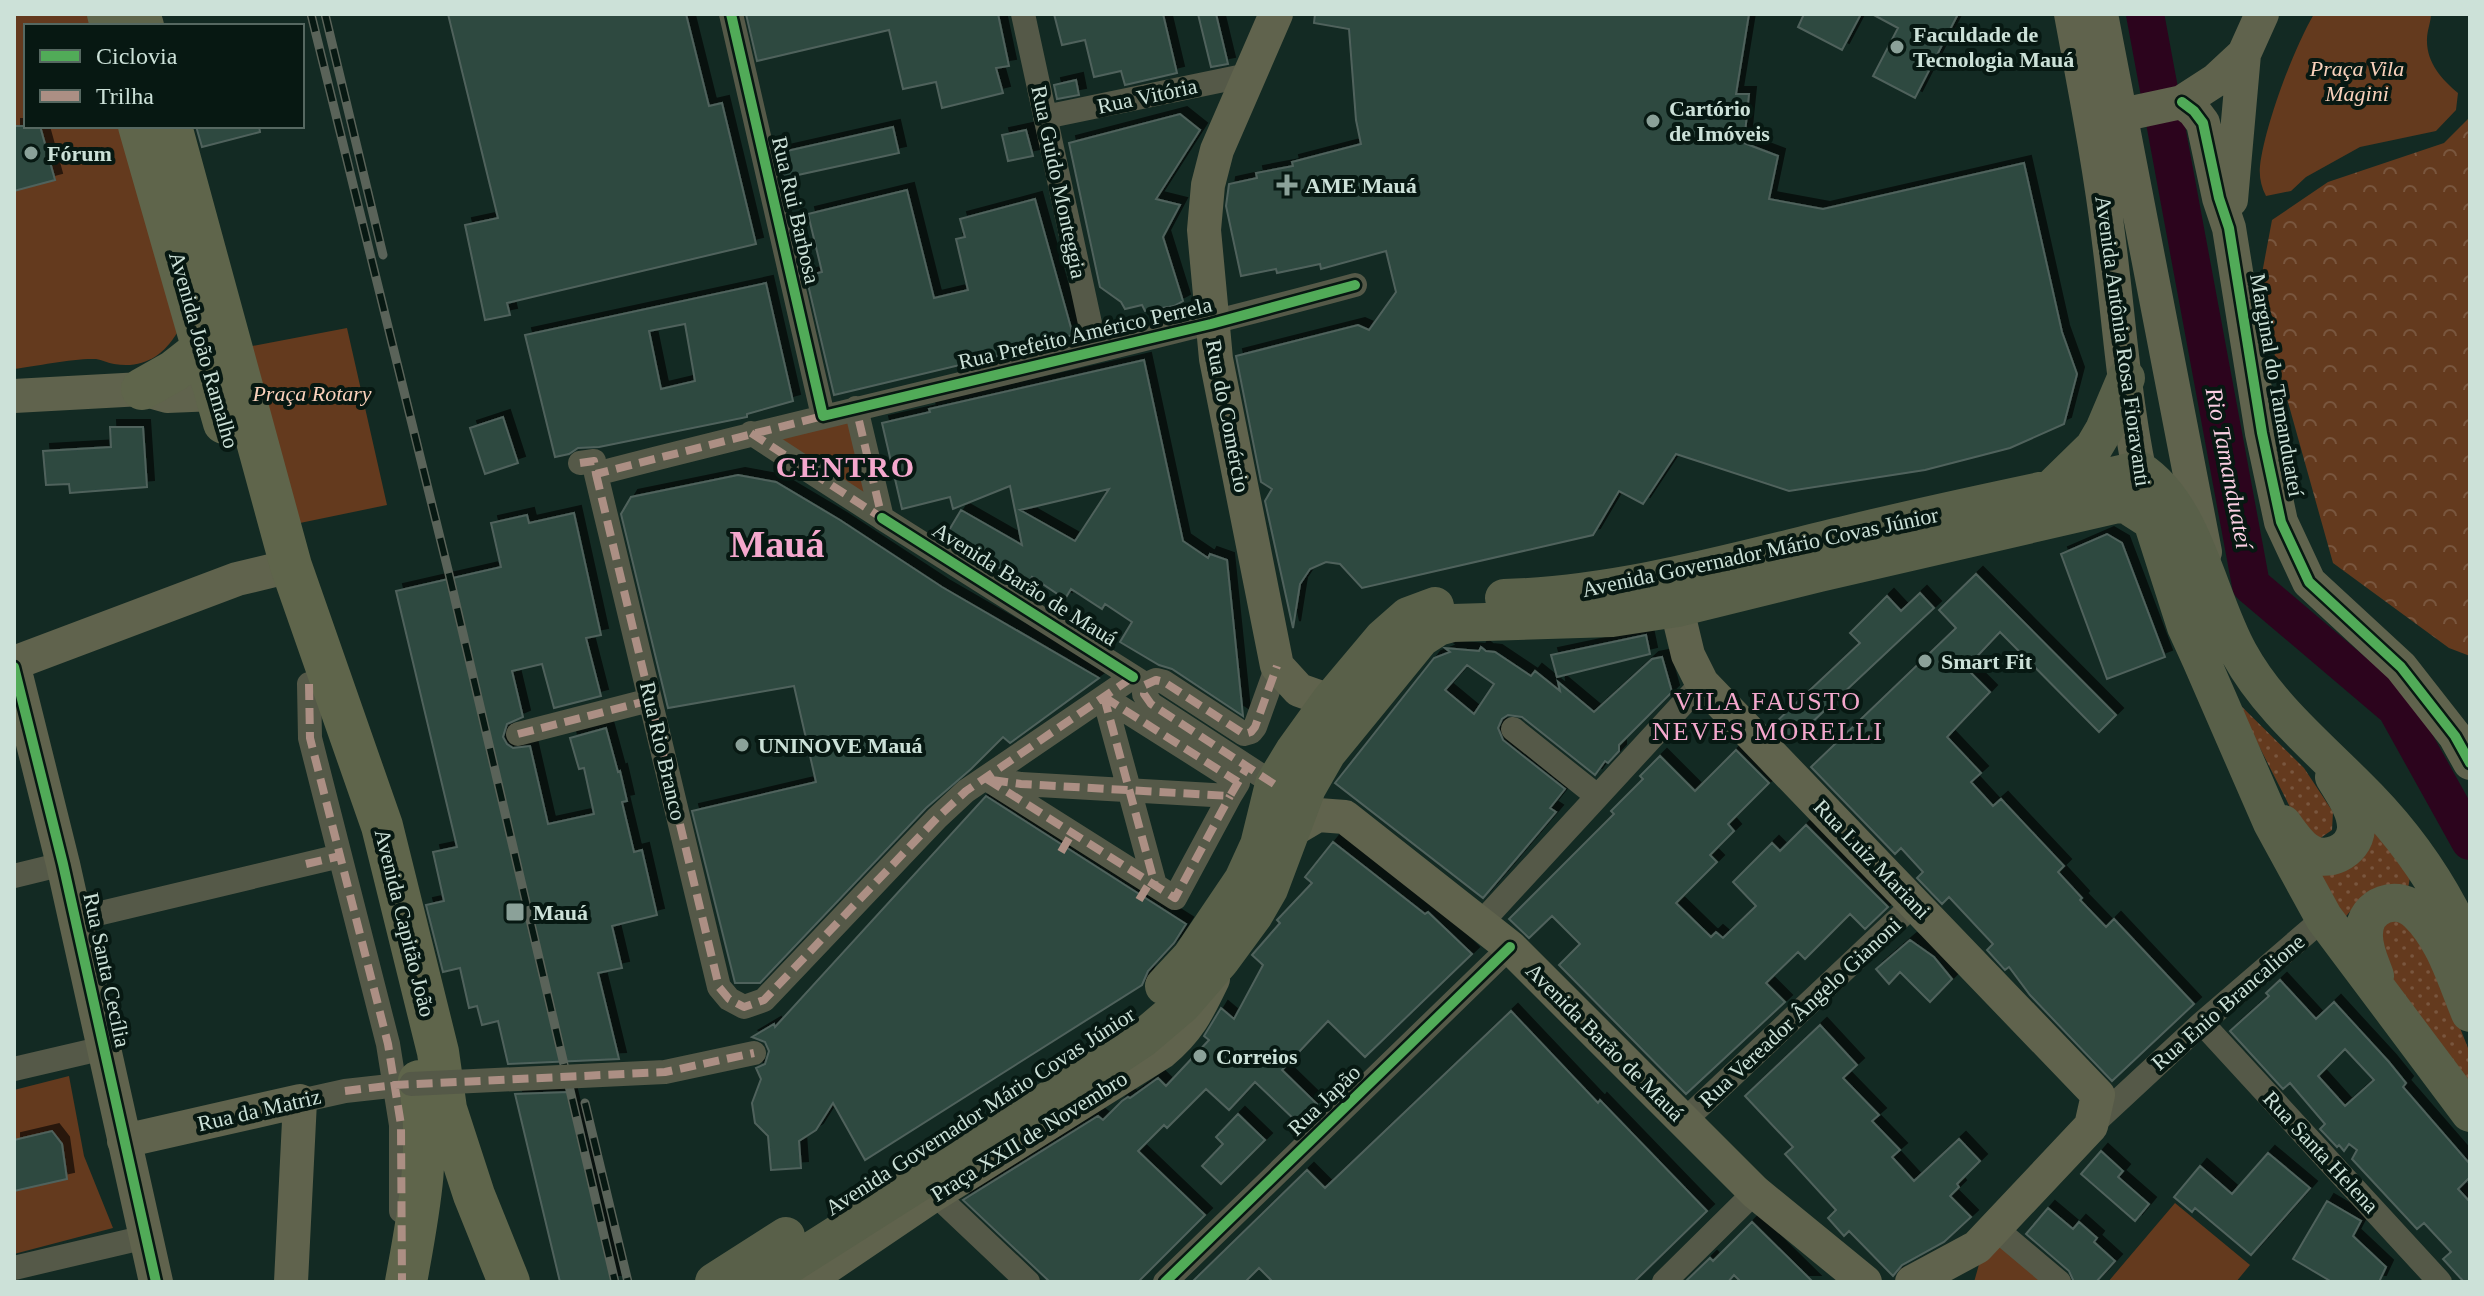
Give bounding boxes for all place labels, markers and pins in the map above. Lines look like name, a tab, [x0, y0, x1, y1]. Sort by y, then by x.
place label: Faculdade de Tecnologia Mauá	[1913, 22, 2074, 72]
marker: Faculdade de Tecnologia Mauá	[1888, 38, 1906, 56]
place label: Cartório de Imóveis	[1669, 96, 1770, 146]
marker: Cartório de Imóveis	[1644, 112, 1662, 130]
place label: Fórum	[47, 141, 112, 166]
marker: Fórum	[22, 144, 40, 162]
place label: AME Mauá	[1305, 173, 1417, 198]
marker: AME Mauá	[1276, 174, 1298, 196]
place label: Smart Fit	[1941, 649, 2033, 674]
marker: Smart Fit	[1916, 652, 1934, 670]
place label: UNINOVE Mauá	[758, 733, 922, 758]
marker: UNINOVE Mauá	[733, 736, 751, 754]
place label: Mauá	[533, 900, 588, 925]
marker: Mauá	[504, 901, 526, 923]
place label: Correios	[1216, 1044, 1298, 1069]
marker: Correios	[1191, 1047, 1209, 1065]

